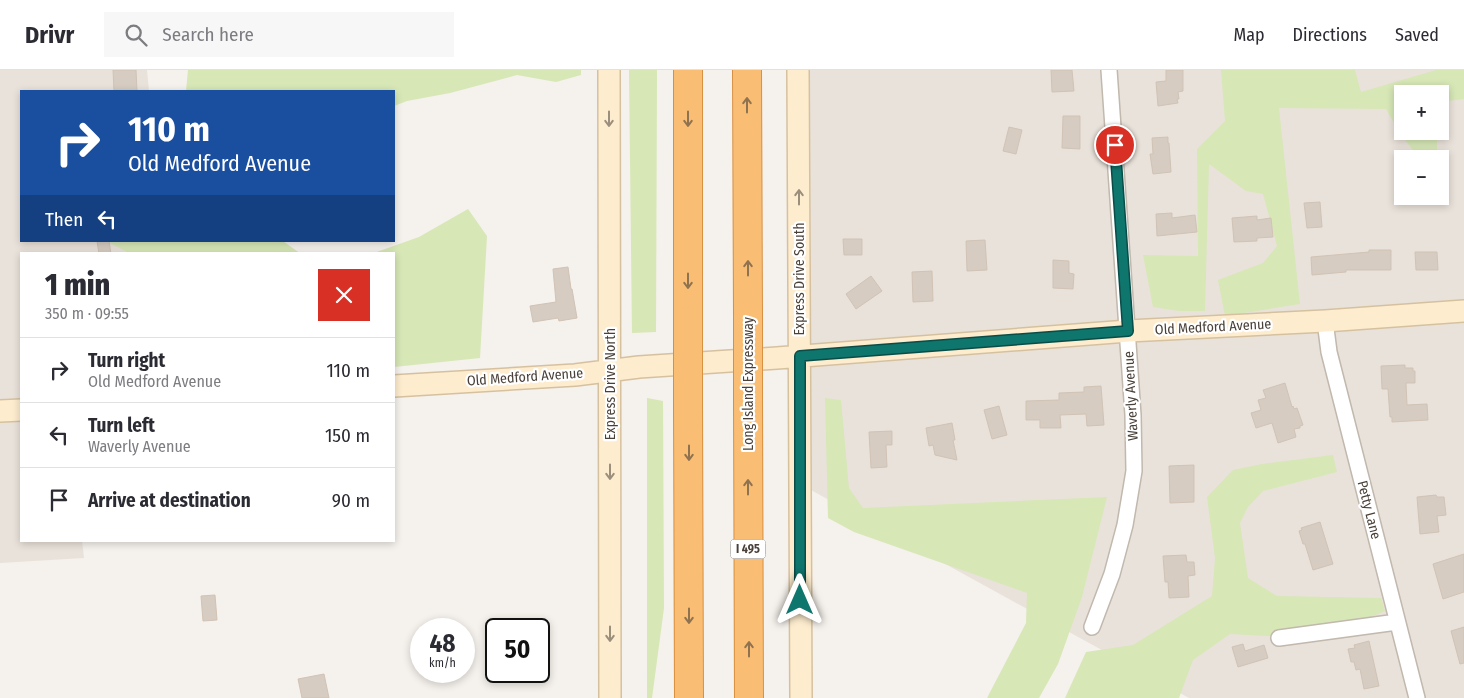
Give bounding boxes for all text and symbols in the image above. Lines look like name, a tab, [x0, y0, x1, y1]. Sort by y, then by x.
search box	[104, 12, 454, 57]
text: Drivr	[25, 21, 74, 49]
icon: search	[122, 21, 150, 49]
text: Search here	[162, 23, 254, 46]
text: Map	[1233, 24, 1265, 46]
text: Directions	[1293, 24, 1367, 46]
text: Saved	[1395, 24, 1439, 46]
map controls	[1394, 85, 1449, 205]
button: +	[1394, 85, 1449, 140]
one-way arrow	[742, 97, 752, 114]
text: 110 m	[128, 108, 210, 150]
icon: right	[45, 110, 110, 175]
one-way arrow	[604, 110, 614, 126]
one-way arrow	[683, 110, 693, 126]
pin	[1094, 124, 1136, 166]
icon: arrive	[1101, 131, 1129, 159]
text: Old Medford Avenue	[128, 150, 311, 177]
button: −	[1394, 150, 1449, 205]
one-way arrow	[794, 189, 804, 206]
icon: left	[93, 205, 121, 233]
text: Then	[45, 208, 83, 231]
street label: Express Drive South	[791, 222, 808, 336]
one-way arrow	[743, 260, 753, 276]
text: 1 min	[45, 267, 110, 303]
button: close	[318, 269, 370, 321]
one-way arrow	[683, 272, 693, 289]
text: 350 m · 09:55	[45, 304, 129, 323]
street label: Old Medford Avenue	[1154, 315, 1272, 339]
street label: Long Island Expressway	[740, 316, 757, 451]
street label: Express Drive North	[602, 328, 619, 440]
text: Turn right	[88, 349, 165, 372]
street label: Waverly Avenue	[1120, 351, 1142, 441]
icon: right	[45, 356, 73, 384]
text: 110 m	[326, 359, 370, 382]
street label: Old Medford Avenue	[466, 364, 584, 390]
text: Old Medford Avenue	[88, 372, 221, 391]
text: Turn left	[88, 414, 155, 437]
icon: left	[45, 421, 73, 449]
text: 150 m	[325, 424, 370, 447]
text: Waverly Avenue	[88, 437, 191, 456]
one-way arrow	[684, 444, 694, 461]
one-way arrow	[605, 464, 615, 480]
one-way arrow	[743, 479, 753, 496]
street label: Petty Lane	[1354, 479, 1384, 541]
icon: arrive	[45, 486, 73, 514]
text: Arrive at destination	[88, 489, 251, 512]
text: 90 m	[332, 489, 370, 512]
road number: I 495	[730, 539, 766, 558]
position arrow	[773, 573, 825, 625]
one-way arrow	[684, 607, 694, 623]
speed limit sign: 50	[485, 618, 550, 683]
one-way arrow	[605, 626, 615, 642]
text: 48	[429, 629, 456, 659]
one-way arrow	[744, 642, 754, 658]
text: km/h	[429, 656, 456, 670]

